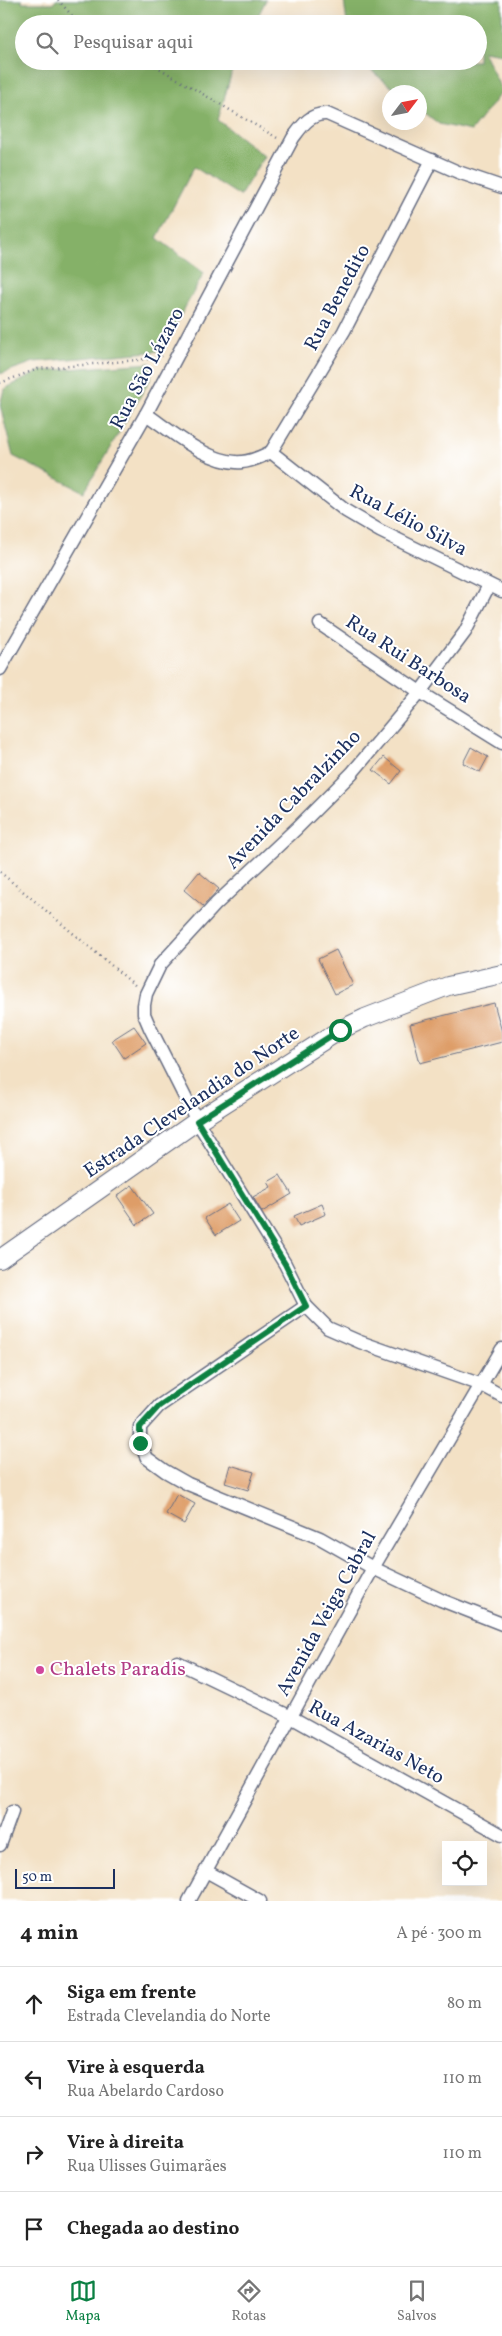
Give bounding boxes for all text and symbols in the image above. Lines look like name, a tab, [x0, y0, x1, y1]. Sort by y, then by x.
search box	[15, 15, 487, 70]
icon: search	[33, 29, 61, 57]
text: Pesquisar aqui	[73, 30, 193, 56]
north arrow	[382, 85, 427, 130]
street label: Rua Benedito	[298, 240, 378, 356]
street label: Rua São Lázaro	[104, 303, 192, 435]
street label: Rua Lélio Silva	[344, 478, 472, 564]
street label: Rua Rui Barbosa	[340, 609, 476, 711]
street label: Avenida Cabralzinho	[220, 724, 368, 876]
route start	[329, 1019, 352, 1042]
street label: Estrada Clevelandia do Norte	[79, 1020, 305, 1186]
route end	[129, 1432, 152, 1455]
street label: Avenida Veiga Cabral	[270, 1526, 384, 1702]
place label: Chalets Paradis	[50, 1656, 186, 1684]
marker: Chalets Paradis	[34, 1664, 46, 1676]
street label: Rua Azarias Neto	[303, 1694, 449, 1792]
map controls	[442, 1841, 487, 1886]
button: locate	[442, 1841, 487, 1886]
scale bar	[15, 1866, 115, 1889]
text: 50 m	[22, 1868, 52, 1887]
text: 4 min	[20, 1919, 79, 1948]
text: A pé · 300 m	[396, 1923, 482, 1945]
text: Siga em frente	[67, 1980, 196, 2006]
icon: ahead	[20, 1990, 48, 2018]
text: 80 m	[447, 1993, 482, 2015]
text: Estrada Clevelandia do Norte	[67, 2006, 271, 2028]
text: Vire à esquerda	[67, 2055, 205, 2081]
icon: left	[20, 2065, 48, 2093]
text: 110 m	[443, 2068, 482, 2090]
text: Rua Abelardo Cardoso	[67, 2081, 224, 2103]
text: Vire à direita	[67, 2130, 184, 2156]
icon: right	[20, 2140, 48, 2168]
text: 110 m	[443, 2143, 482, 2165]
text: Rua Ulisses Guimarães	[67, 2156, 227, 2178]
icon: arrive	[20, 2215, 48, 2243]
text: Chegada ao destino	[67, 2216, 239, 2242]
tab: Mapa	[65, 2277, 100, 2326]
tab: Rotas	[231, 2277, 266, 2326]
tab: Salvos	[397, 2277, 437, 2326]

